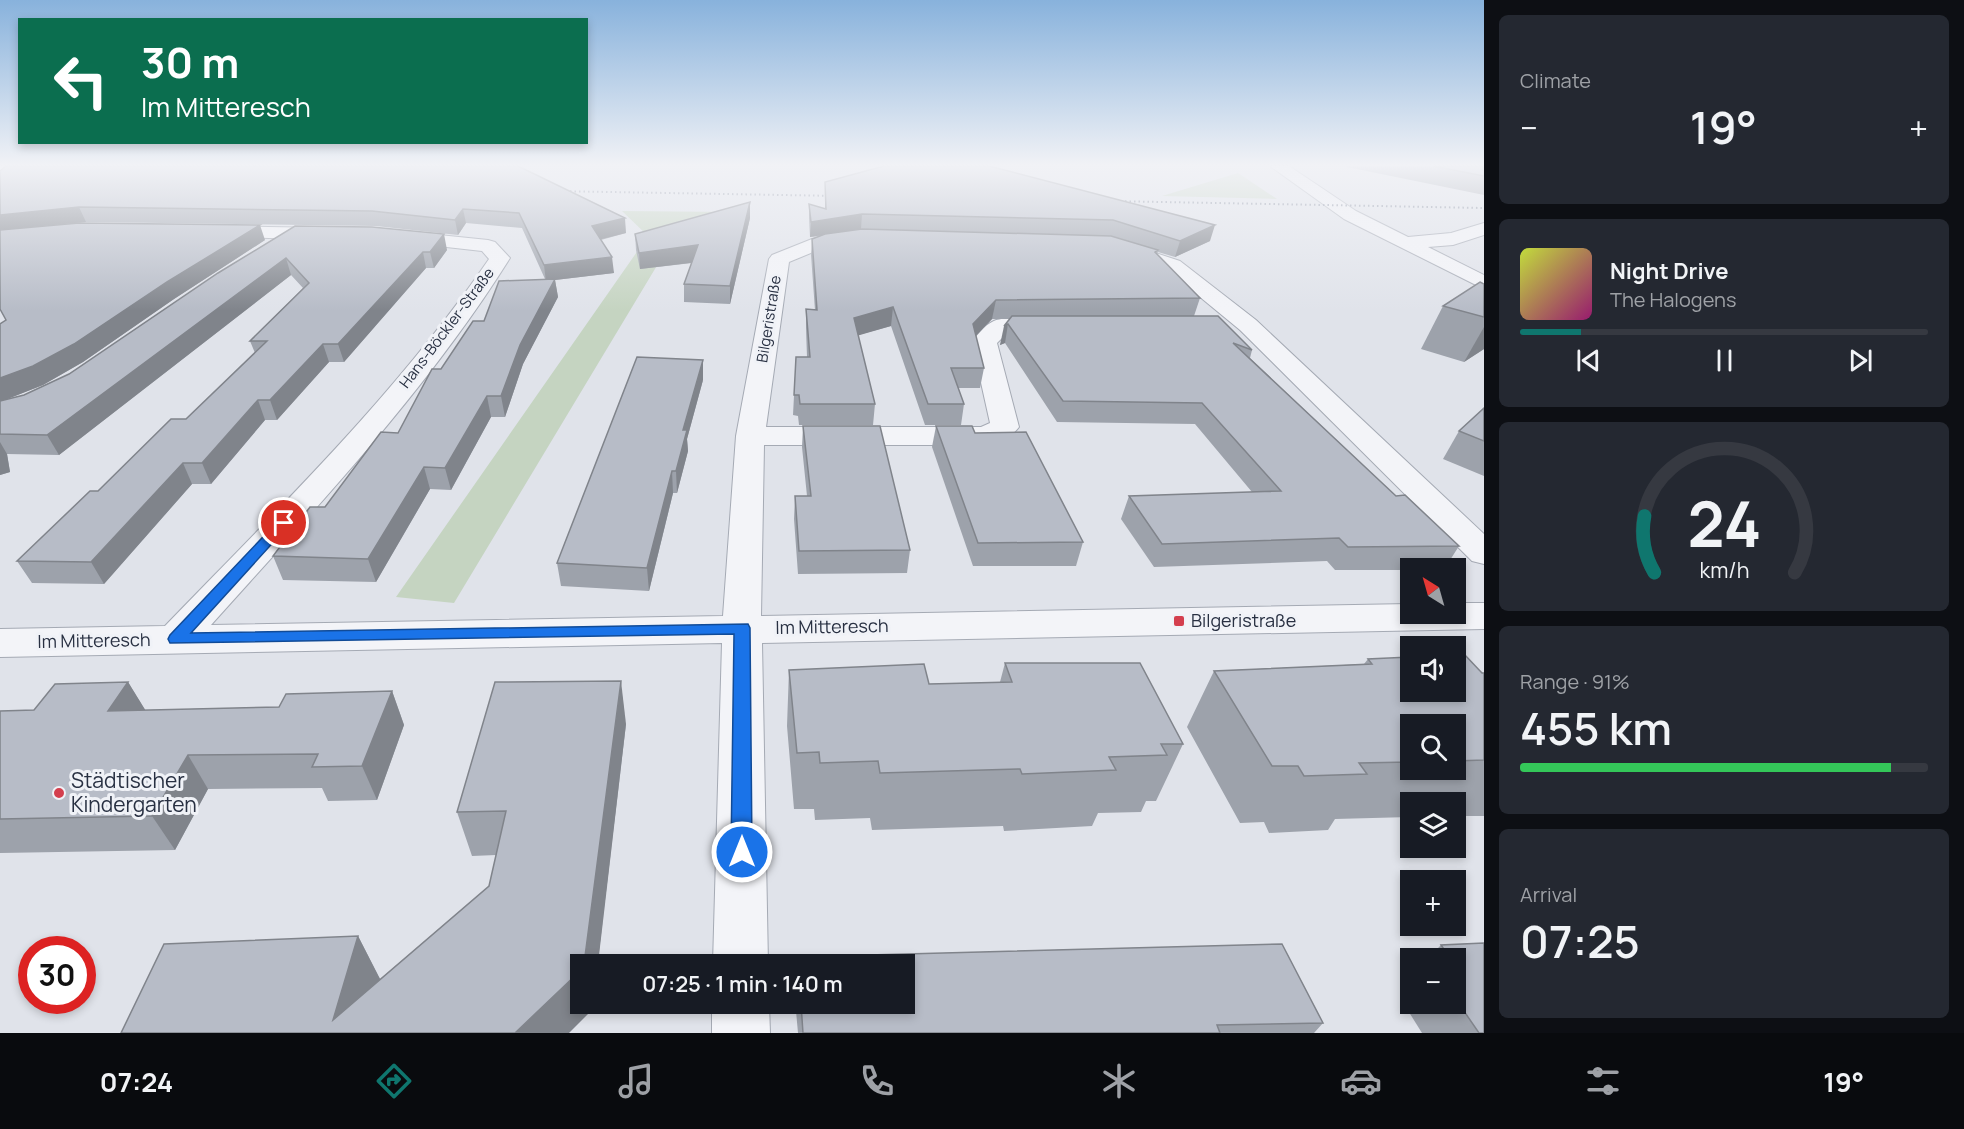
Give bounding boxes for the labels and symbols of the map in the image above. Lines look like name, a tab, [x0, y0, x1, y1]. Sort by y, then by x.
street label: Hans-Böckler-Straße	[394, 263, 499, 392]
street label: Bilgeristraße	[751, 274, 786, 364]
pin	[258, 497, 309, 548]
north arrow	[1400, 558, 1466, 624]
place label: Bilgeristraße	[1191, 608, 1296, 632]
street label: Im Mitteresch	[775, 613, 889, 639]
marker: Bilgeristraße	[1172, 614, 1186, 628]
street label: Im Mitteresch	[37, 627, 151, 653]
place label: Städtischer Kindergarten	[71, 766, 197, 818]
marker: Städtischer Kindergarten	[52, 786, 66, 800]
position arrow	[710, 820, 774, 884]
speed limit sign: 30	[18, 936, 96, 1014]

